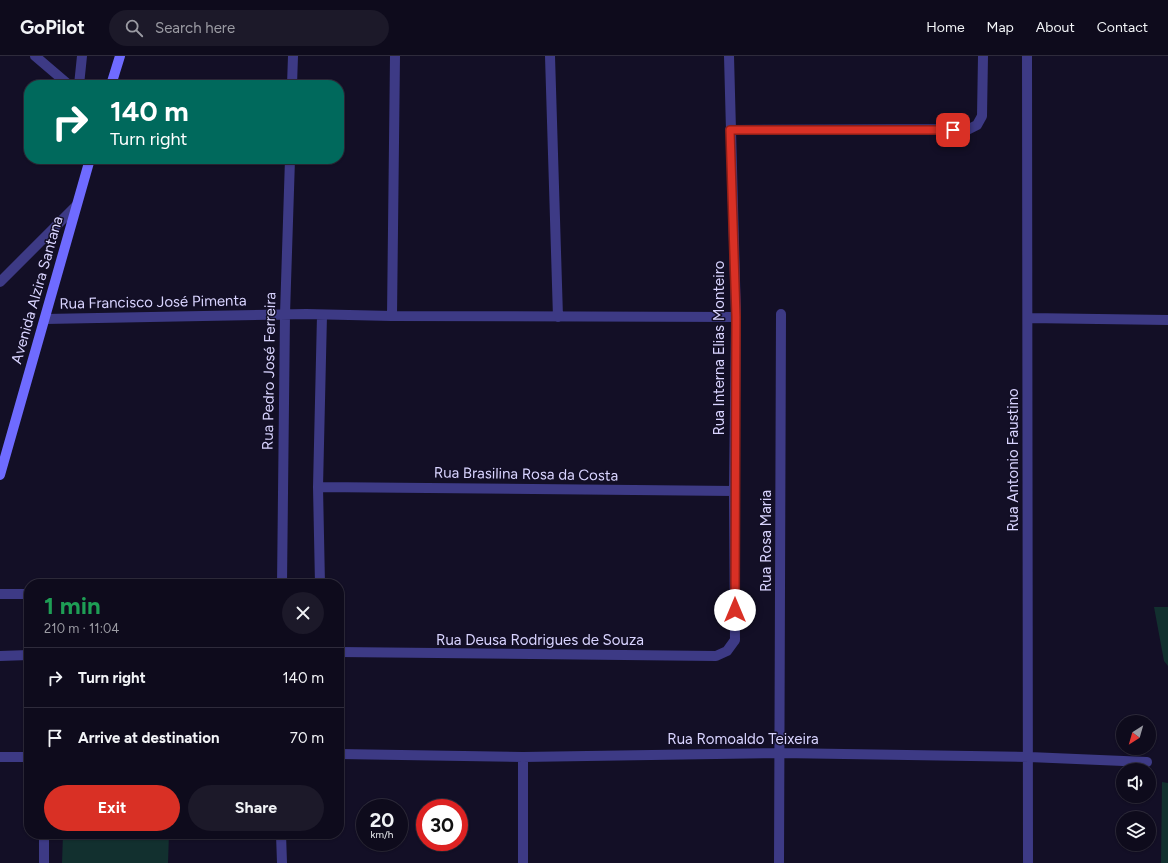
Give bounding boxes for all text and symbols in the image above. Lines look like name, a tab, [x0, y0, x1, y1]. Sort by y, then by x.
search box	[109, 10, 389, 46]
text: GoPilot	[20, 16, 85, 39]
icon: search	[123, 17, 145, 39]
text: Search here	[155, 19, 235, 37]
text: Home	[926, 19, 965, 36]
text: Map	[987, 19, 1014, 36]
text: About	[1036, 19, 1075, 36]
text: Contact	[1097, 19, 1148, 36]
text: 140 m	[110, 94, 189, 128]
icon: right	[44, 96, 96, 148]
pin	[936, 113, 970, 147]
icon: arrive	[942, 119, 964, 141]
text: Turn right	[110, 128, 187, 150]
street label: Avenida Alzira Santana	[7, 214, 67, 366]
street label: Rua Interna Elias Monteiro	[710, 260, 728, 436]
street label: Rua Francisco José Pimenta	[59, 291, 247, 313]
street label: Rua Pedro José Ferreira	[259, 292, 279, 450]
street label: Rua Antonio Faustino	[1004, 388, 1022, 532]
street label: Rua Brasilina Rosa da Costa	[434, 463, 618, 485]
street label: Rua Rosa Maria	[757, 490, 775, 592]
position arrow	[714, 589, 756, 631]
text: 1 min	[44, 591, 101, 620]
button: close	[282, 592, 324, 634]
text: 210 m · 11:04	[44, 621, 119, 636]
street label: Rua Deusa Rodrigues de Souza	[436, 631, 644, 649]
icon: right	[44, 667, 66, 689]
text: Turn right	[78, 669, 146, 687]
text: 140 m	[282, 669, 324, 687]
north arrow	[1116, 715, 1156, 755]
map controls	[1116, 715, 1156, 851]
icon: arrive	[44, 727, 66, 749]
text: Arrive at destination	[78, 729, 219, 747]
text: 70 m	[290, 729, 324, 747]
street label: Rua Romoaldo Teixeira	[667, 730, 819, 748]
button: sound	[1116, 763, 1156, 803]
button: Exit	[44, 785, 180, 831]
button: Share	[188, 785, 324, 831]
speed limit sign: 30	[416, 799, 468, 851]
text: 20	[370, 808, 394, 832]
button: layers	[1116, 811, 1156, 851]
text: km/h	[371, 828, 393, 841]

